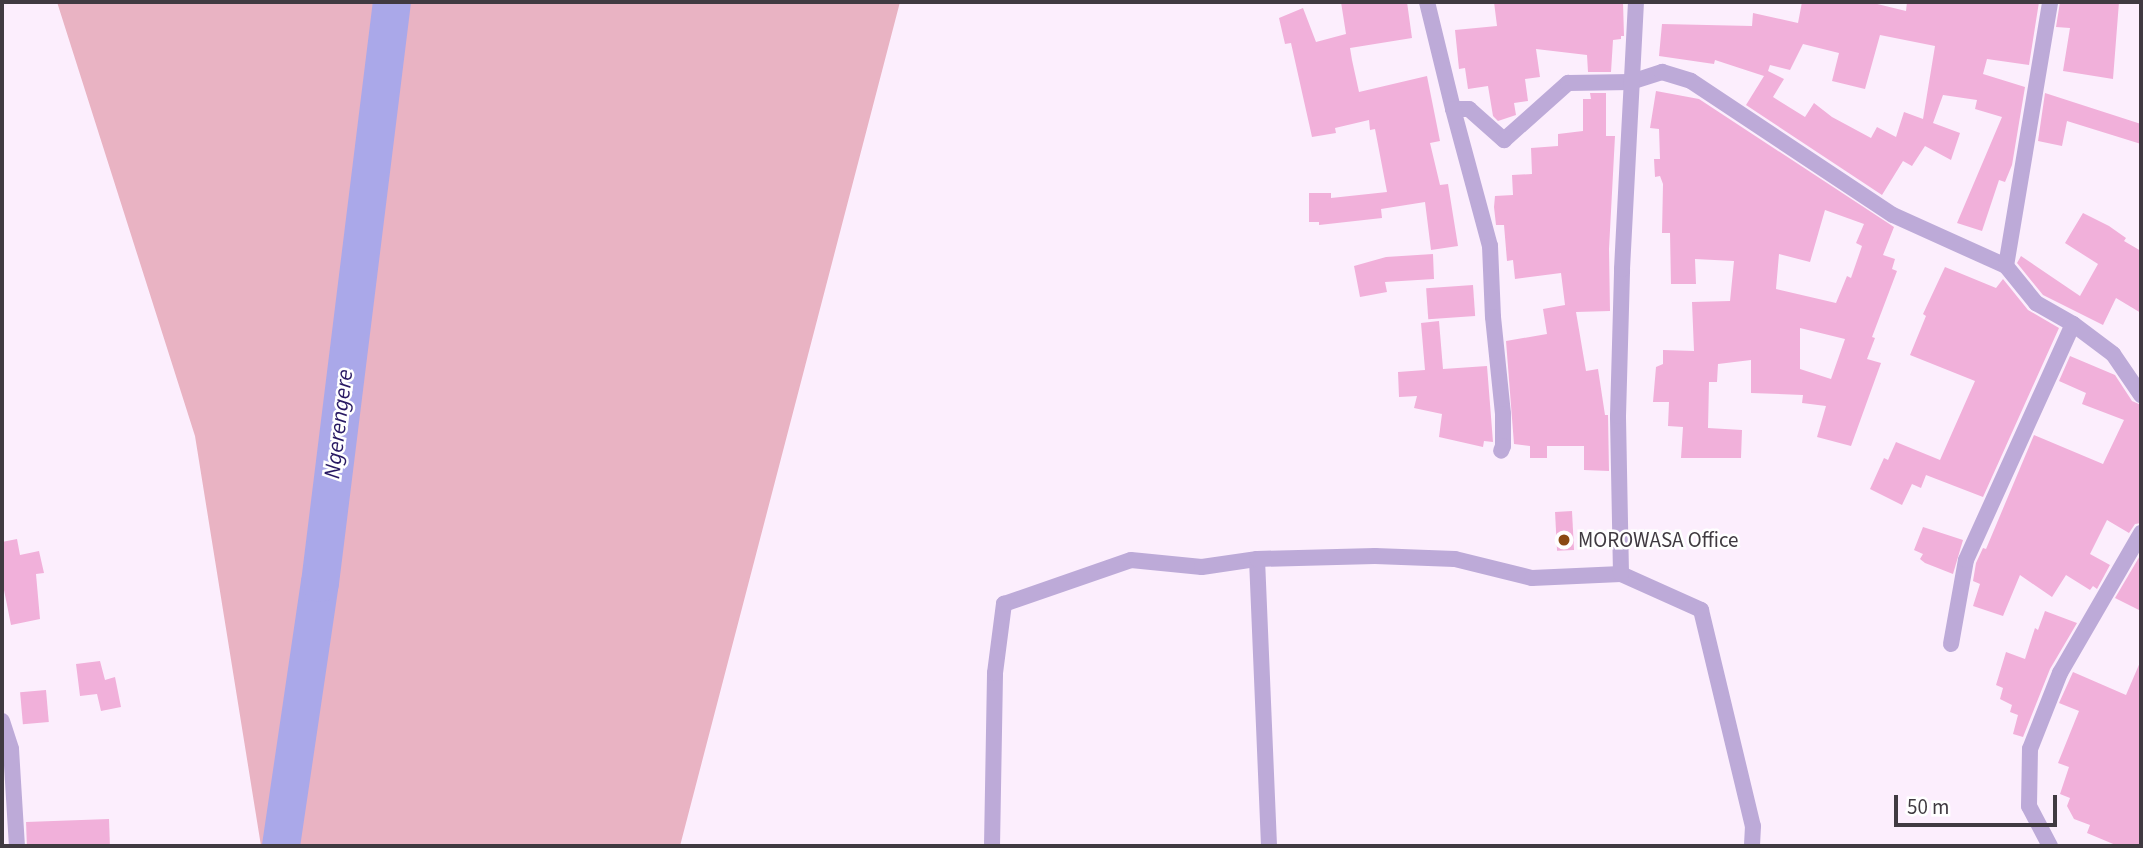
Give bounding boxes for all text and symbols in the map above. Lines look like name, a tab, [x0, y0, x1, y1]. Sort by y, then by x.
water label: Ngerengere	[319, 368, 359, 480]
place label: MOROWASA Office	[1578, 527, 1738, 553]
marker: MOROWASA Office	[1556, 532, 1572, 548]
scale bar	[1898, 782, 2061, 826]
text: 50 m	[1907, 792, 1949, 822]

